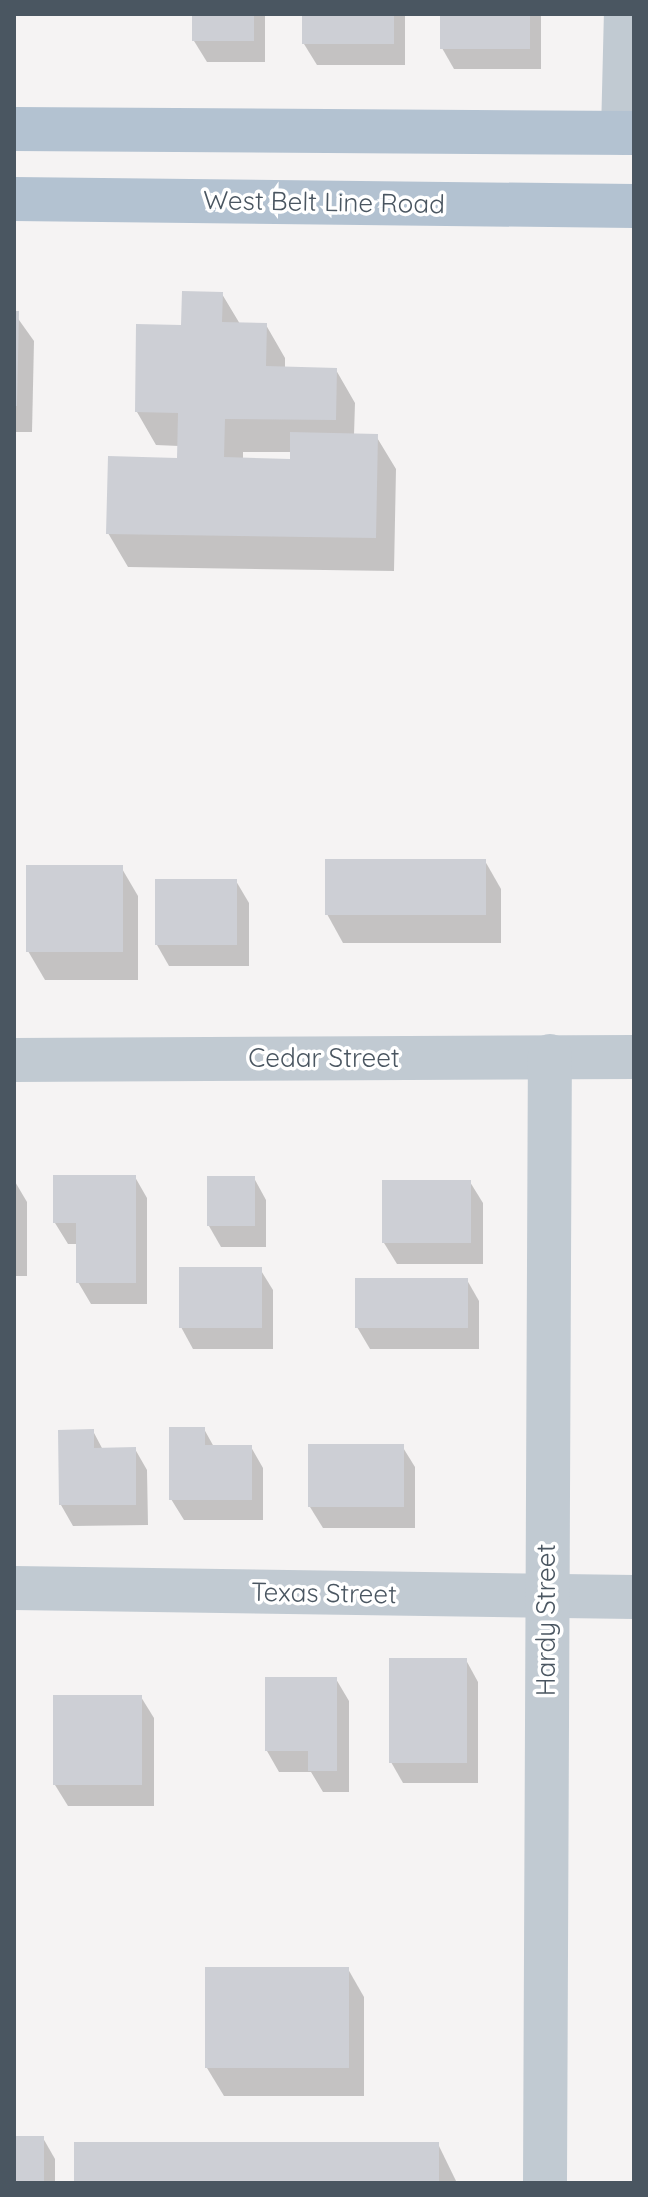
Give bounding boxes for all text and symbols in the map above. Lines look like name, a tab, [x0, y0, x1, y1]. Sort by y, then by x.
street label: West Belt Line Road	[203, 184, 445, 220]
street label: Cedar Street	[248, 1042, 400, 1074]
street label: Hardy Street	[530, 1544, 562, 1696]
street label: Texas Street	[251, 1576, 397, 1610]

